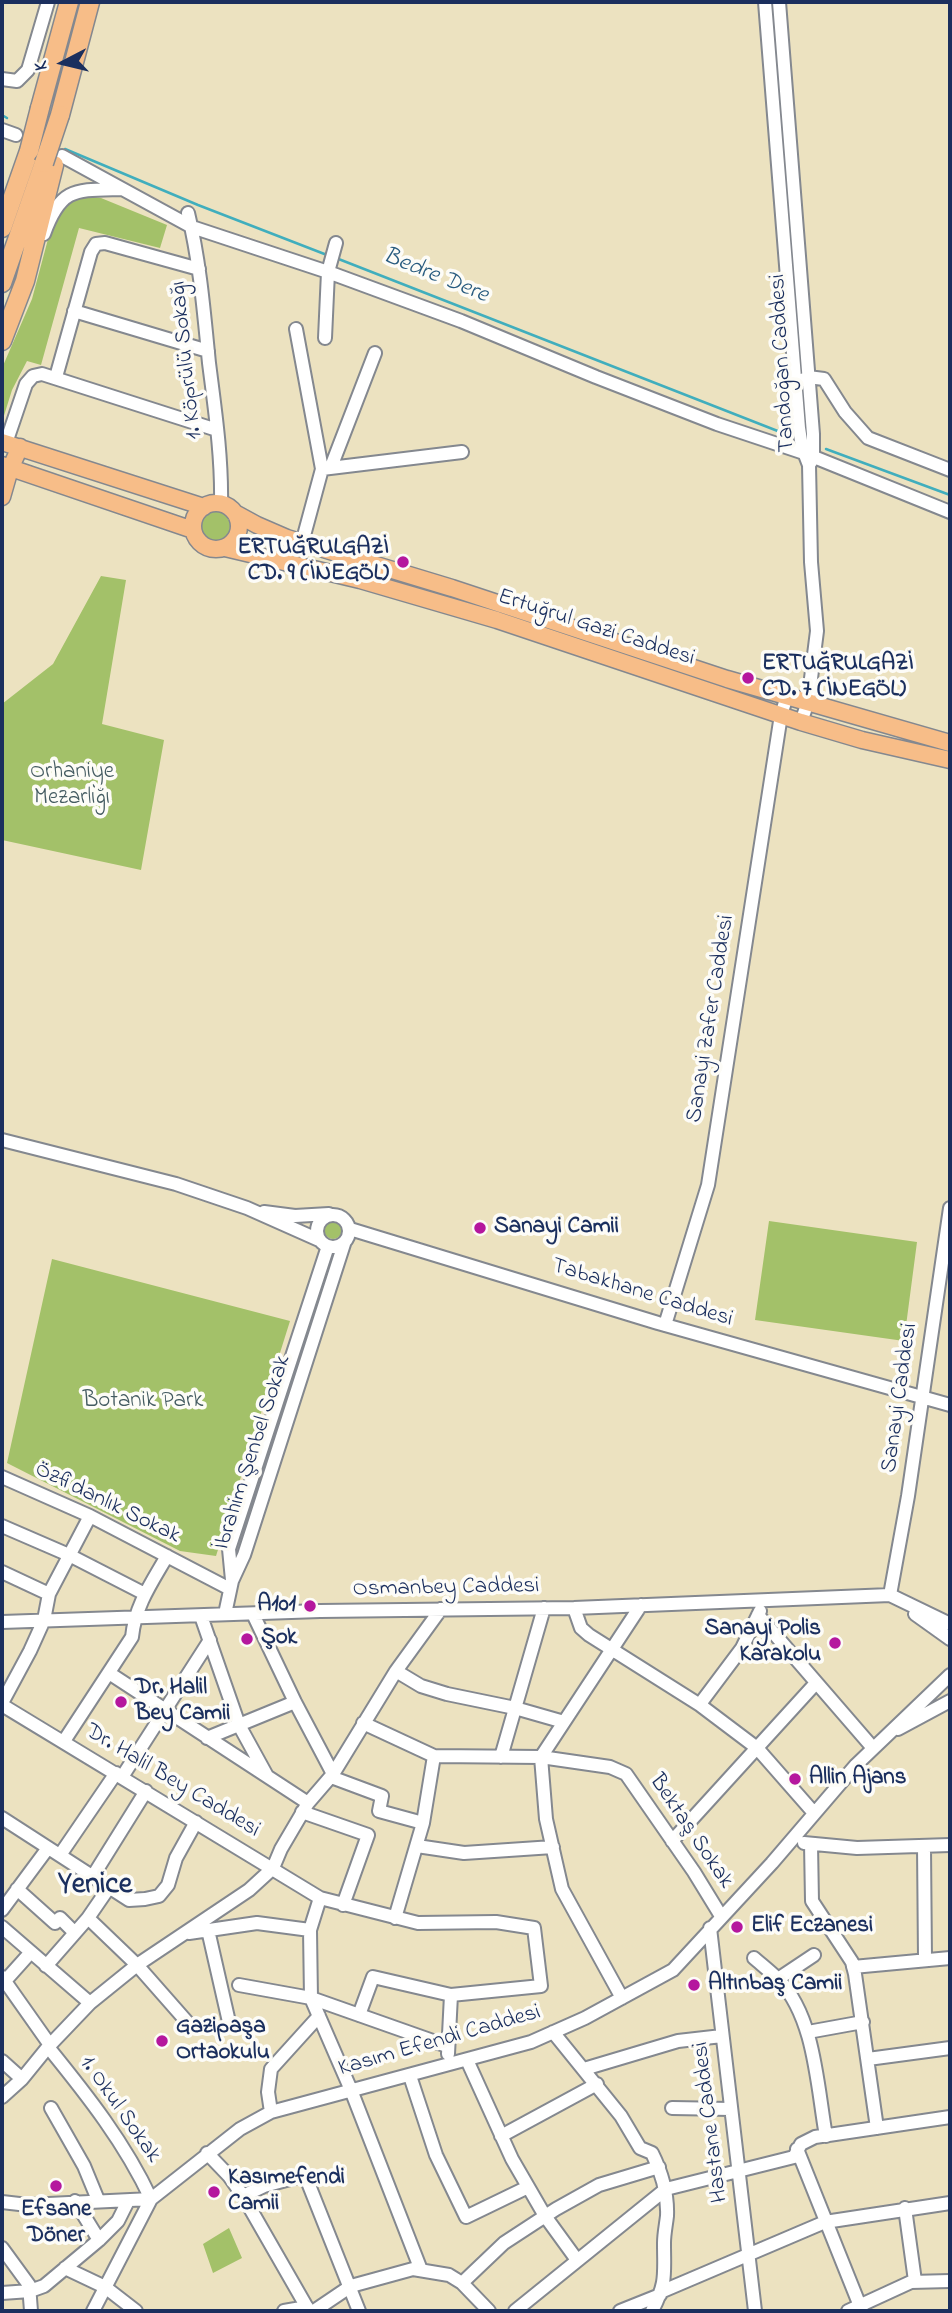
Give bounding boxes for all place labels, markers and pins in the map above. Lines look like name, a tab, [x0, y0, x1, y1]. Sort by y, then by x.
place label: ERTUĞRULGAZİ CD. 9 (İNEGÖL)	[237, 535, 389, 589]
marker: ERTUĞRULGAZİ CD. 9 (İNEGÖL)	[395, 554, 411, 570]
place label: ERTUĞRULGAZİ CD. 7 (İNEGÖL)	[762, 651, 914, 705]
marker: ERTUĞRULGAZİ CD. 7 (İNEGÖL)	[740, 670, 756, 686]
place label: Sanayi Camii	[494, 1214, 619, 1242]
marker: Sanayi Camii	[472, 1220, 488, 1236]
place label: A101	[257, 1592, 296, 1620]
marker: A101	[302, 1598, 318, 1614]
place label: Sanayi Polis Karakolu	[704, 1616, 821, 1670]
place label: Şok	[261, 1625, 297, 1653]
marker: Şok	[239, 1631, 255, 1647]
marker: Sanayi Polis Karakolu	[827, 1635, 843, 1651]
place label: Dr. Halil Bey Camii	[135, 1675, 230, 1729]
marker: Dr. Halil Bey Camii	[113, 1694, 129, 1710]
place label: Allin Ajans	[809, 1765, 906, 1793]
marker: Allin Ajans	[787, 1771, 803, 1787]
place label: Elif Eczanesi	[751, 1913, 873, 1941]
marker: Elif Eczanesi	[729, 1919, 745, 1935]
place label: Altınbaş Camii	[708, 1971, 842, 1999]
marker: Altınbaş Camii	[686, 1977, 702, 1993]
place label: Gazipaşa Ortaokulu	[176, 2014, 270, 2068]
marker: Gazipaşa Ortaokulu	[154, 2033, 170, 2049]
place label: Kasımefendi Camii	[228, 2165, 345, 2219]
marker: Efsane Döner	[48, 2178, 64, 2194]
marker: Kasımefendi Camii	[206, 2184, 222, 2200]
place label: Efsane Döner	[21, 2197, 91, 2251]

